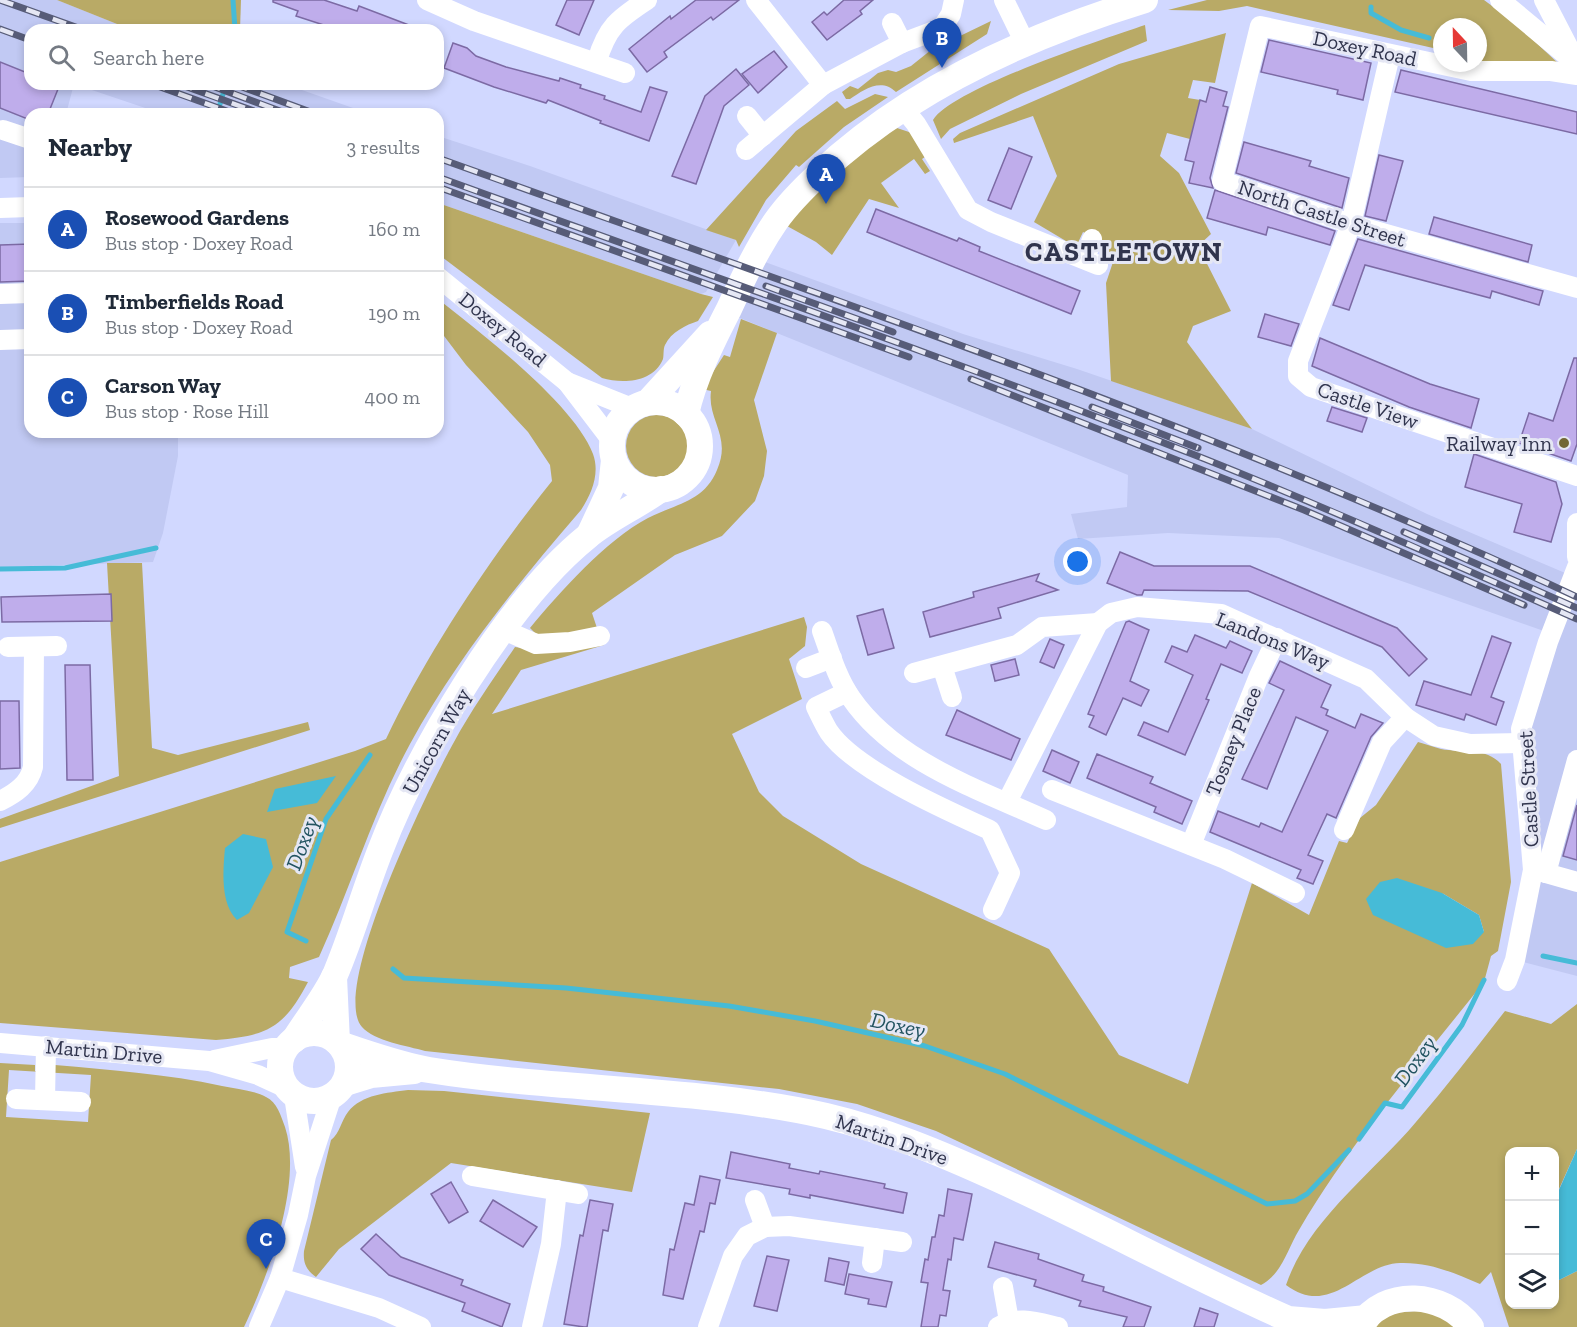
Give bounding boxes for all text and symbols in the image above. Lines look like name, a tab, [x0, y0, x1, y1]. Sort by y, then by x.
north arrow	[1433, 18, 1487, 72]
pin: B	[922, 19, 962, 68]
search box	[24, 24, 444, 90]
street label: Doxey Road	[1311, 25, 1420, 71]
icon: search	[45, 41, 78, 74]
text: Search here	[93, 44, 204, 71]
text: Nearby	[48, 131, 132, 163]
text: 3 results	[346, 135, 420, 159]
pin: A	[806, 154, 846, 204]
street label: North Castle Street	[1235, 174, 1409, 252]
text: Rosewood Gardens	[105, 204, 289, 231]
text: A	[61, 217, 74, 241]
text: 160 m	[368, 217, 420, 241]
text: Bus stop · Doxey Road	[105, 231, 293, 255]
district label: CASTLETOWN	[1025, 236, 1223, 268]
street label: Doxey Road	[454, 286, 552, 372]
text: Timberfields Road	[105, 288, 283, 315]
text: B	[61, 301, 74, 325]
text: 190 m	[368, 301, 420, 325]
text: Bus stop · Doxey Road	[105, 315, 293, 339]
text: Carson Way	[105, 372, 221, 399]
street label: Castle View	[1314, 376, 1422, 434]
text: C	[61, 385, 74, 409]
text: 400 m	[364, 385, 420, 409]
text: Bus stop · Rose Hill	[105, 399, 269, 423]
place label: Railway Inn	[1446, 431, 1552, 456]
marker: Railway Inn	[1557, 436, 1571, 450]
your location	[1063, 547, 1092, 576]
street label: Landons Way	[1213, 606, 1334, 674]
street label: Tosney Place	[1200, 683, 1266, 799]
street label: Unicorn Way	[397, 684, 475, 798]
street label: Castle Street	[1512, 730, 1544, 848]
water label: Doxey	[280, 812, 324, 874]
water label: Doxey	[868, 1006, 928, 1044]
water label: Doxey	[1388, 1031, 1442, 1091]
street label: Martin Drive	[45, 1033, 164, 1069]
street label: Martin Drive	[833, 1108, 952, 1170]
map controls	[1505, 1147, 1559, 1309]
button: +	[1505, 1147, 1559, 1201]
button: −	[1505, 1201, 1559, 1255]
pin: C	[246, 1220, 286, 1269]
button: layers	[1505, 1255, 1559, 1309]

